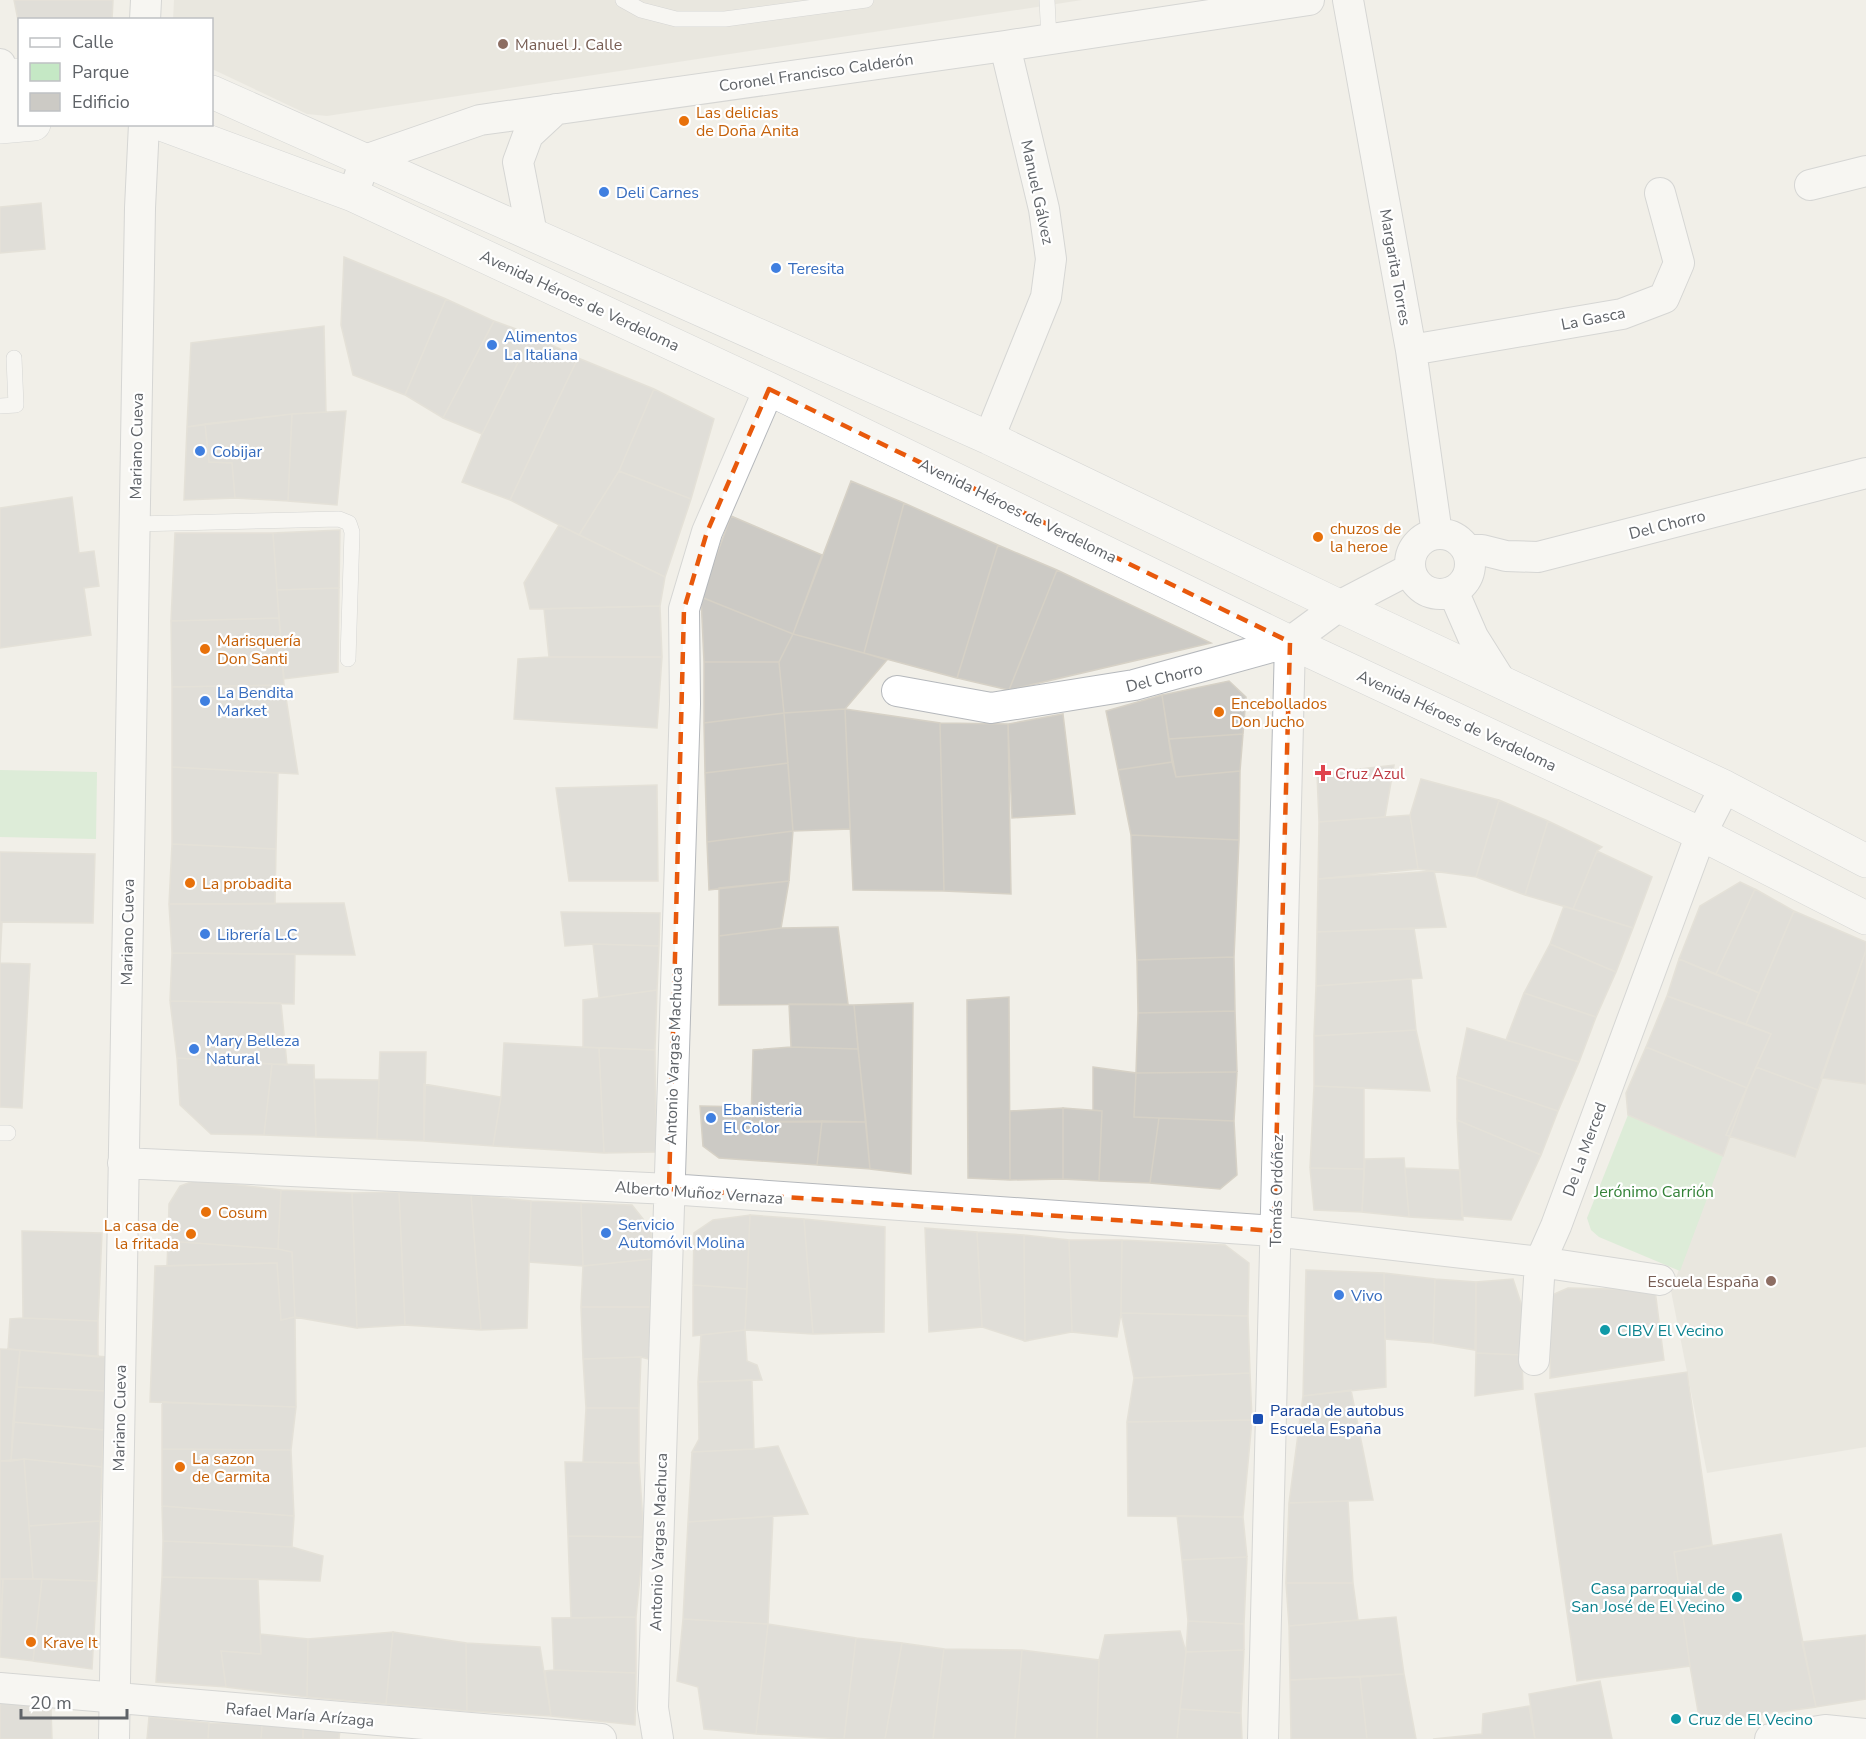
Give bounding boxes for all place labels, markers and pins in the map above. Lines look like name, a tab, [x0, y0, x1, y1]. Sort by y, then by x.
place label: Manuel J. Calle	[515, 34, 622, 56]
marker: Manuel J. Calle	[496, 37, 510, 51]
place label: Las delicias de Doña Anita	[696, 102, 799, 142]
marker: Las delicias de Doña Anita	[677, 114, 691, 128]
place label: Deli Carnes	[616, 182, 699, 204]
marker: Deli Carnes	[597, 185, 611, 199]
place label: Teresita	[788, 258, 845, 280]
marker: Teresita	[769, 261, 783, 275]
place label: Alimentos La Italiana	[504, 326, 578, 366]
marker: Alimentos La Italiana	[485, 338, 499, 352]
place label: Cobijar	[212, 441, 262, 463]
marker: Cobijar	[193, 444, 207, 458]
place label: chuzos de la heroe	[1330, 518, 1401, 558]
marker: chuzos de la heroe	[1311, 530, 1325, 544]
place label: Marisquería Don Santi	[217, 630, 301, 670]
marker: Marisquería Don Santi	[198, 642, 212, 656]
place label: La Bendita Market	[217, 682, 294, 722]
place label: Encebollados Don Jucho	[1231, 693, 1327, 733]
marker: La Bendita Market	[198, 694, 212, 708]
marker: Encebollados Don Jucho	[1212, 705, 1226, 719]
place label: Cruz Azul	[1335, 763, 1405, 785]
marker: Cruz Azul	[1316, 766, 1330, 780]
place label: La probadita	[202, 873, 292, 895]
marker: La probadita	[183, 876, 197, 890]
place label: Librería L.C	[217, 924, 298, 946]
marker: Librería L.C	[198, 927, 212, 941]
place label: Mary Belleza Natural	[206, 1030, 300, 1070]
marker: Mary Belleza Natural	[187, 1042, 201, 1056]
place label: Ebanisteria El Color	[723, 1099, 803, 1139]
marker: Ebanisteria El Color	[704, 1111, 718, 1125]
place label: Cosum	[218, 1202, 267, 1224]
marker: Cosum	[199, 1205, 213, 1219]
place label: Servicio Automóvil Molina	[618, 1214, 745, 1254]
place label: La casa de la fritada	[104, 1215, 179, 1255]
marker: Servicio Automóvil Molina	[599, 1226, 613, 1240]
marker: La casa de la fritada	[184, 1227, 198, 1241]
place label: Escuela España	[1648, 1271, 1759, 1293]
marker: Escuela España	[1764, 1274, 1778, 1288]
place label: Vivo	[1350, 1285, 1383, 1307]
marker: Vivo	[1332, 1288, 1346, 1302]
place label: CIBV El Vecino	[1617, 1320, 1724, 1342]
marker: CIBV El Vecino	[1598, 1323, 1612, 1337]
place label: Parada de autobus Escuela España	[1270, 1400, 1404, 1440]
marker: Parada de autobus Escuela España	[1251, 1412, 1265, 1426]
place label: La sazon de Carmita	[192, 1448, 270, 1488]
marker: La sazon de Carmita	[173, 1460, 187, 1474]
place label: Casa parroquial de San José de El Vecino	[1571, 1578, 1725, 1618]
marker: Casa parroquial de San José de El Vecino	[1730, 1590, 1744, 1604]
place label: Krave It	[43, 1632, 98, 1654]
marker: Krave It	[24, 1635, 38, 1649]
place label: Cruz de El Vecino	[1688, 1709, 1813, 1731]
marker: Cruz de El Vecino	[1669, 1712, 1683, 1726]

